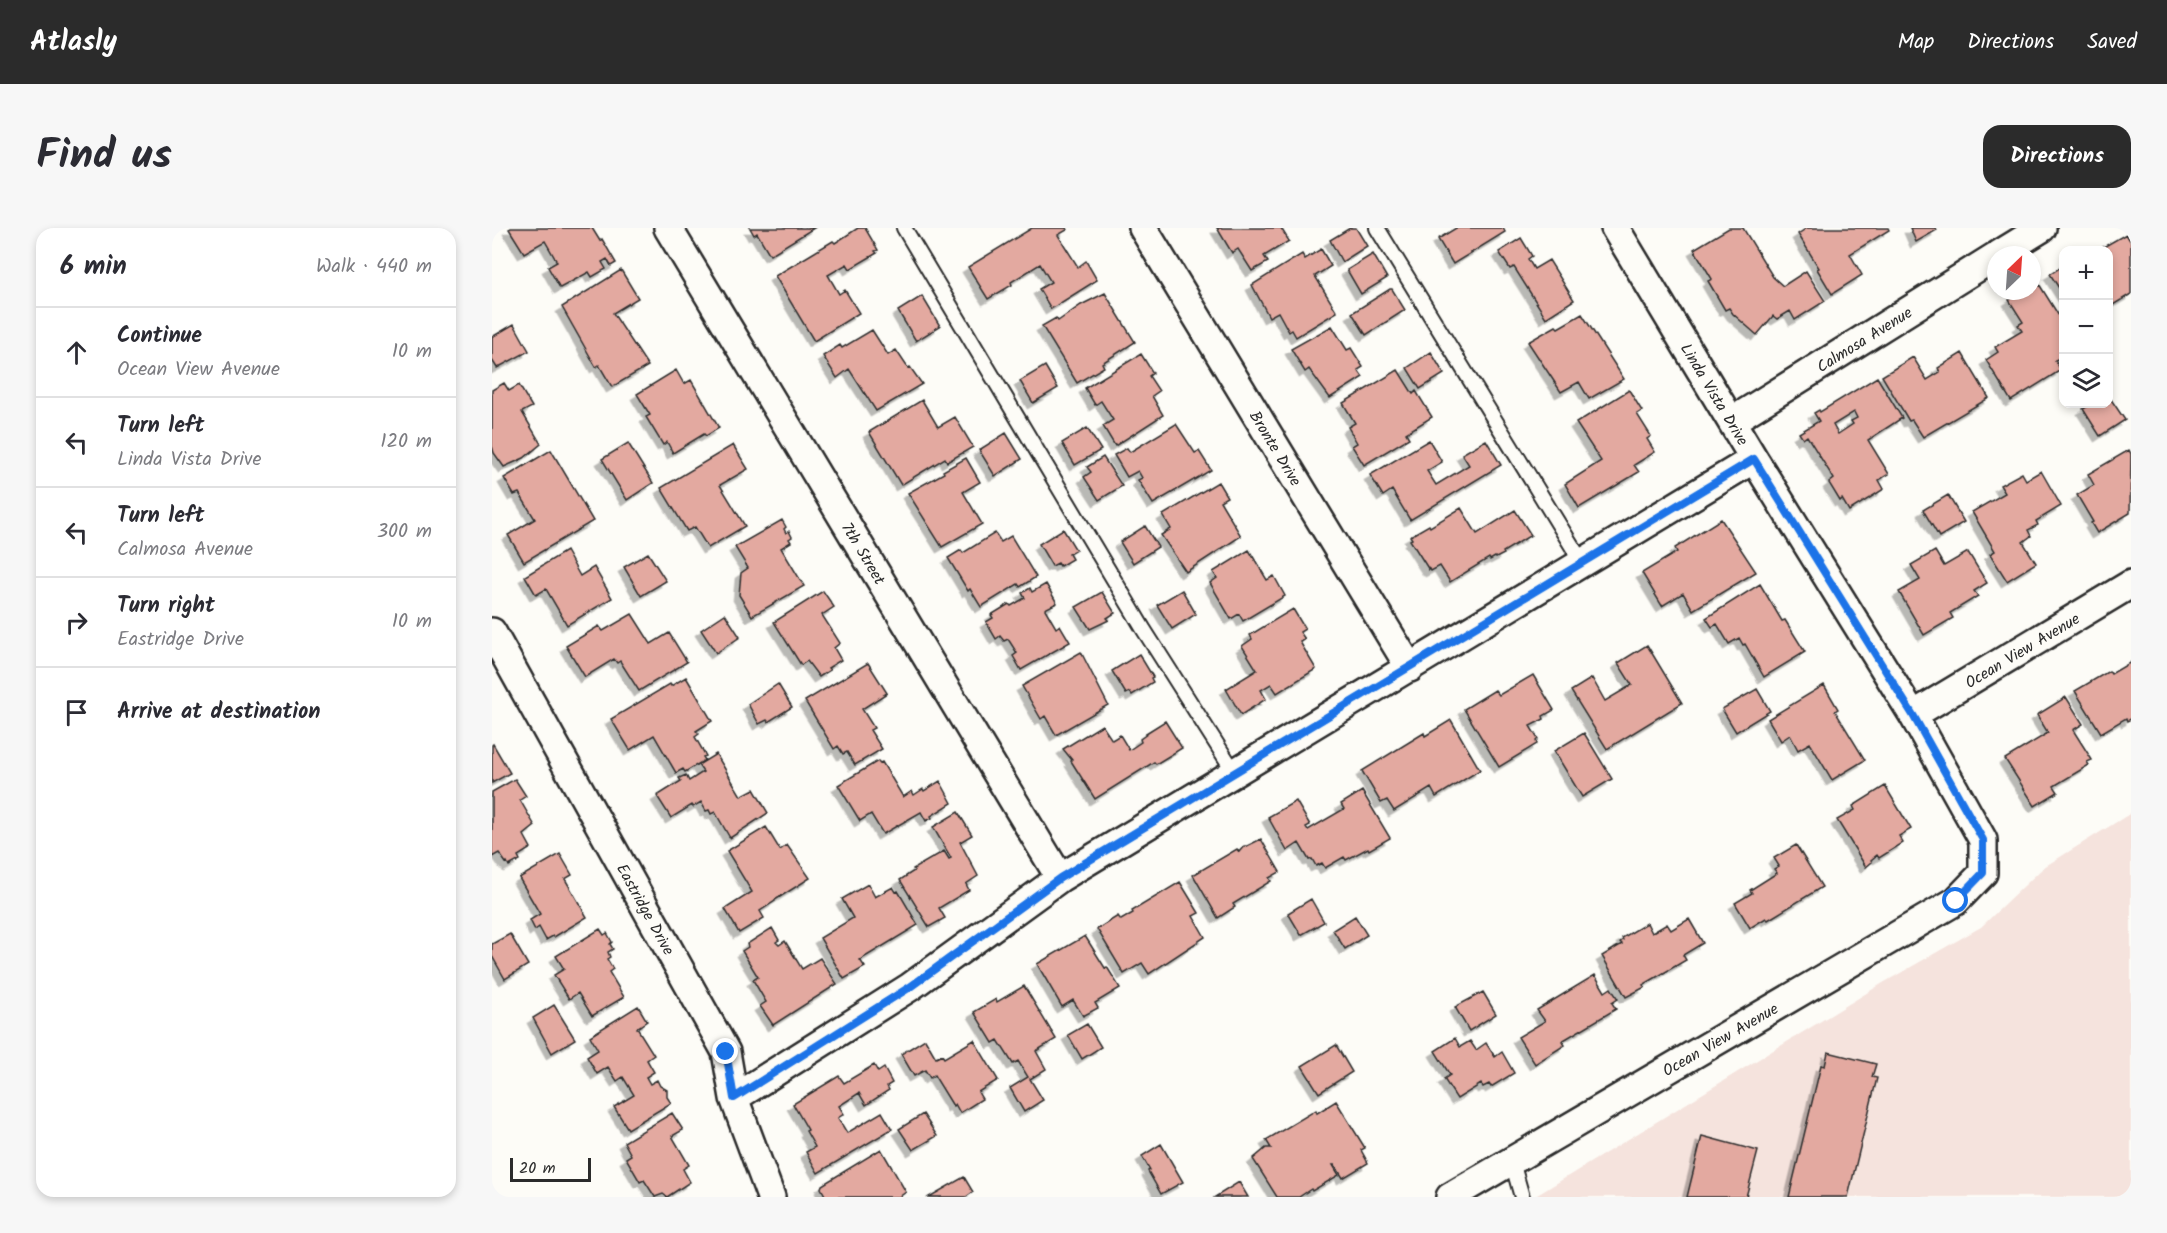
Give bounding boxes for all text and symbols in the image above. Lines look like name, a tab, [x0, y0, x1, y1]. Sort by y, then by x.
text: Atlasly	[30, 20, 117, 65]
text: Map	[1898, 26, 1934, 59]
text: Directions	[1967, 26, 2054, 59]
text: Saved	[2087, 26, 2137, 59]
text: Find us	[36, 123, 172, 190]
button: Directions	[1983, 125, 2131, 188]
text: 6 min	[60, 246, 127, 288]
north arrow	[1987, 246, 2041, 300]
map controls	[2059, 246, 2113, 408]
button: +	[2059, 246, 2113, 300]
text: Walk · 440 m	[316, 251, 432, 283]
button: −	[2059, 300, 2113, 354]
street label: Calmosa Avenue	[1812, 301, 1918, 380]
text: Continue	[117, 319, 202, 354]
icon: ahead	[60, 336, 93, 369]
text: 10 m	[392, 336, 432, 368]
street label: Linda Vista Drive	[1673, 339, 1754, 451]
text: Ocean View Avenue	[117, 354, 280, 386]
button: layers	[2059, 354, 2113, 408]
street label: Bronte Drive	[1242, 406, 1307, 491]
text: Turn left	[117, 409, 204, 444]
icon: left	[60, 426, 93, 459]
text: 120 m	[380, 426, 432, 458]
text: Linda Vista Drive	[117, 444, 262, 476]
text: Turn left	[117, 499, 204, 534]
icon: left	[60, 516, 93, 549]
text: 300 m	[377, 516, 432, 548]
street label: 7th Street	[834, 518, 892, 591]
text: Calmosa Avenue	[117, 534, 253, 566]
text: Turn right	[117, 589, 215, 624]
icon: right	[60, 606, 93, 639]
text: 10 m	[392, 606, 432, 638]
street label: Ocean View Avenue	[1960, 607, 2085, 696]
text: Eastridge Drive	[117, 624, 244, 656]
text: Arrive at destination	[117, 695, 320, 730]
icon: arrive	[60, 696, 93, 729]
street label: Eastridge Drive	[609, 859, 680, 960]
route start	[1942, 887, 1968, 913]
street label: Ocean View Avenue	[1658, 997, 1783, 1084]
route end	[712, 1038, 738, 1064]
scale bar	[510, 1155, 591, 1182]
text: 20 m	[519, 1156, 555, 1181]

